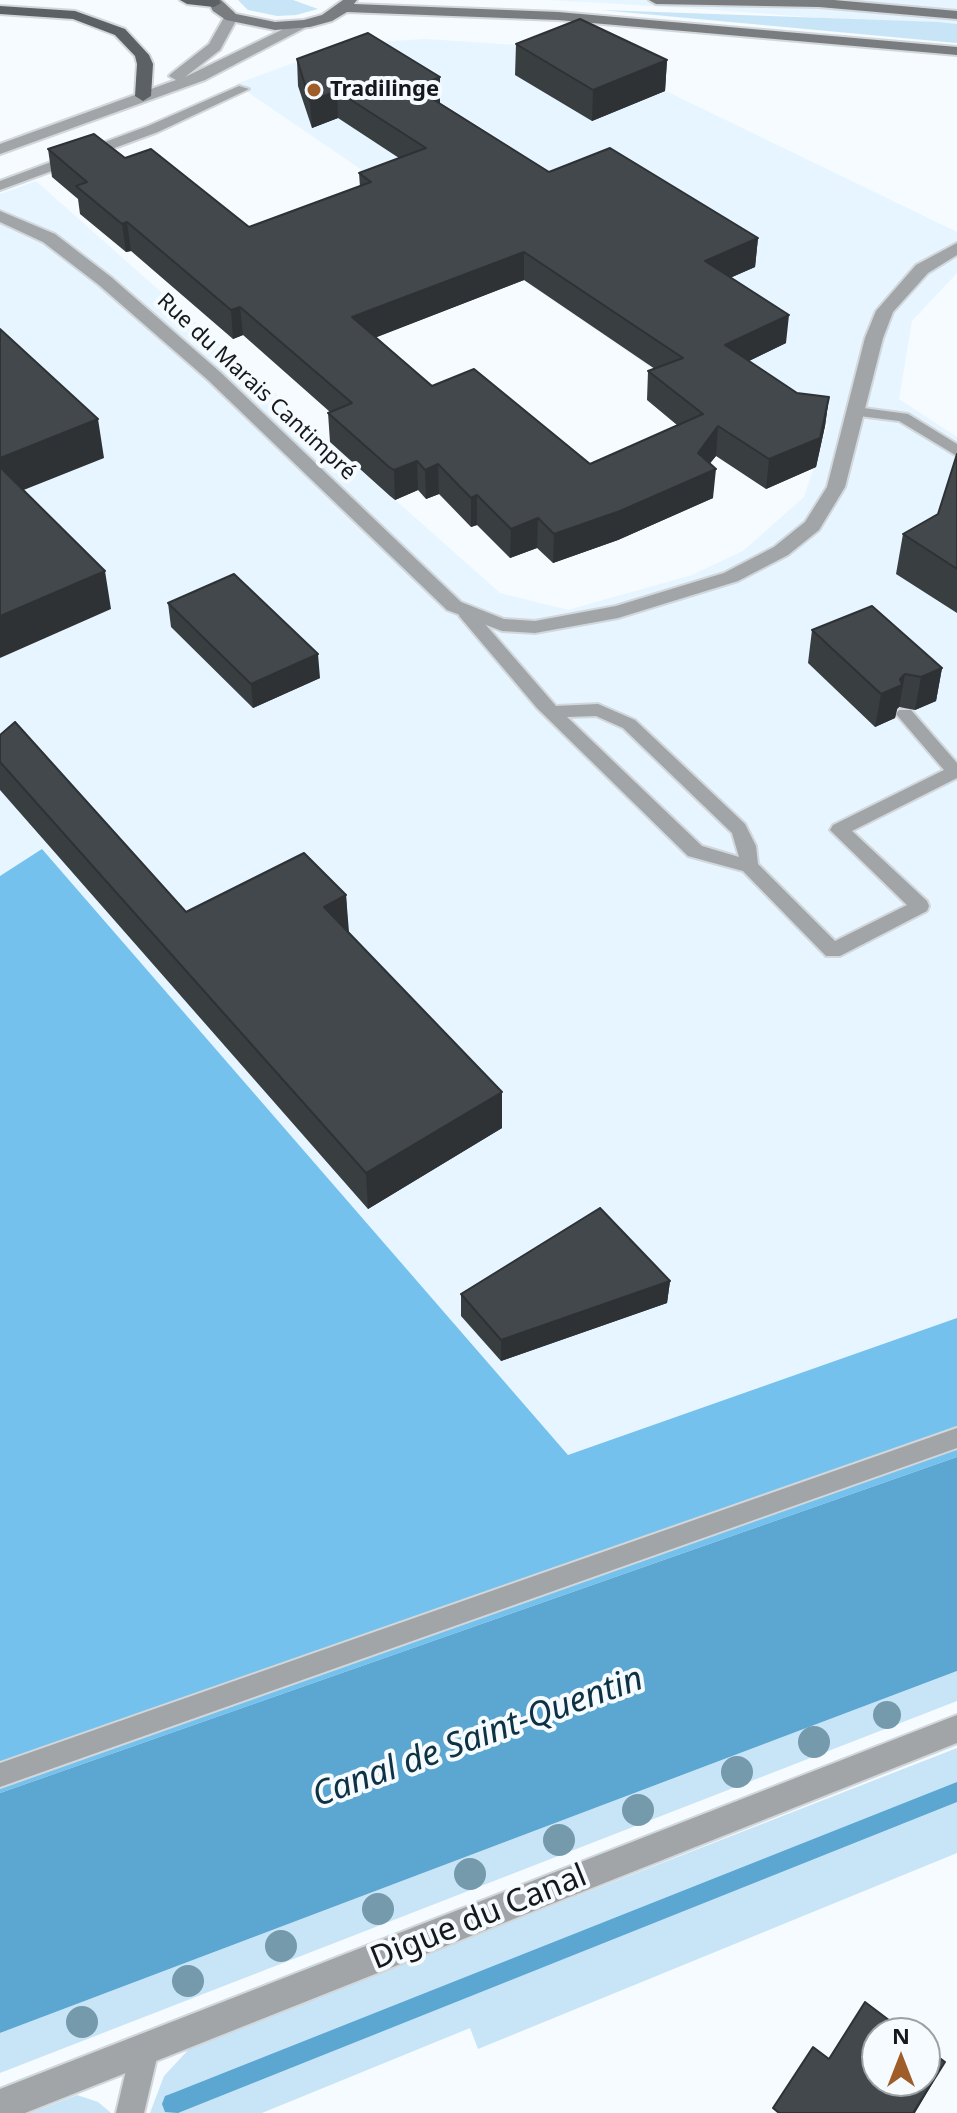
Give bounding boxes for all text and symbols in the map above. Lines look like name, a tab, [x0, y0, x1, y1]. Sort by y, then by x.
place label: Tradilinge	[330, 77, 439, 103]
marker: Tradilinge	[305, 81, 323, 99]
street label: Rue du Marais Cantimpré	[151, 288, 361, 486]
water label: Canal de Saint-Quentin	[307, 1659, 649, 1817]
street label: Digue du Canal	[365, 1857, 593, 1979]
north arrow	[861, 2017, 941, 2097]
text: N	[892, 2020, 910, 2050]

